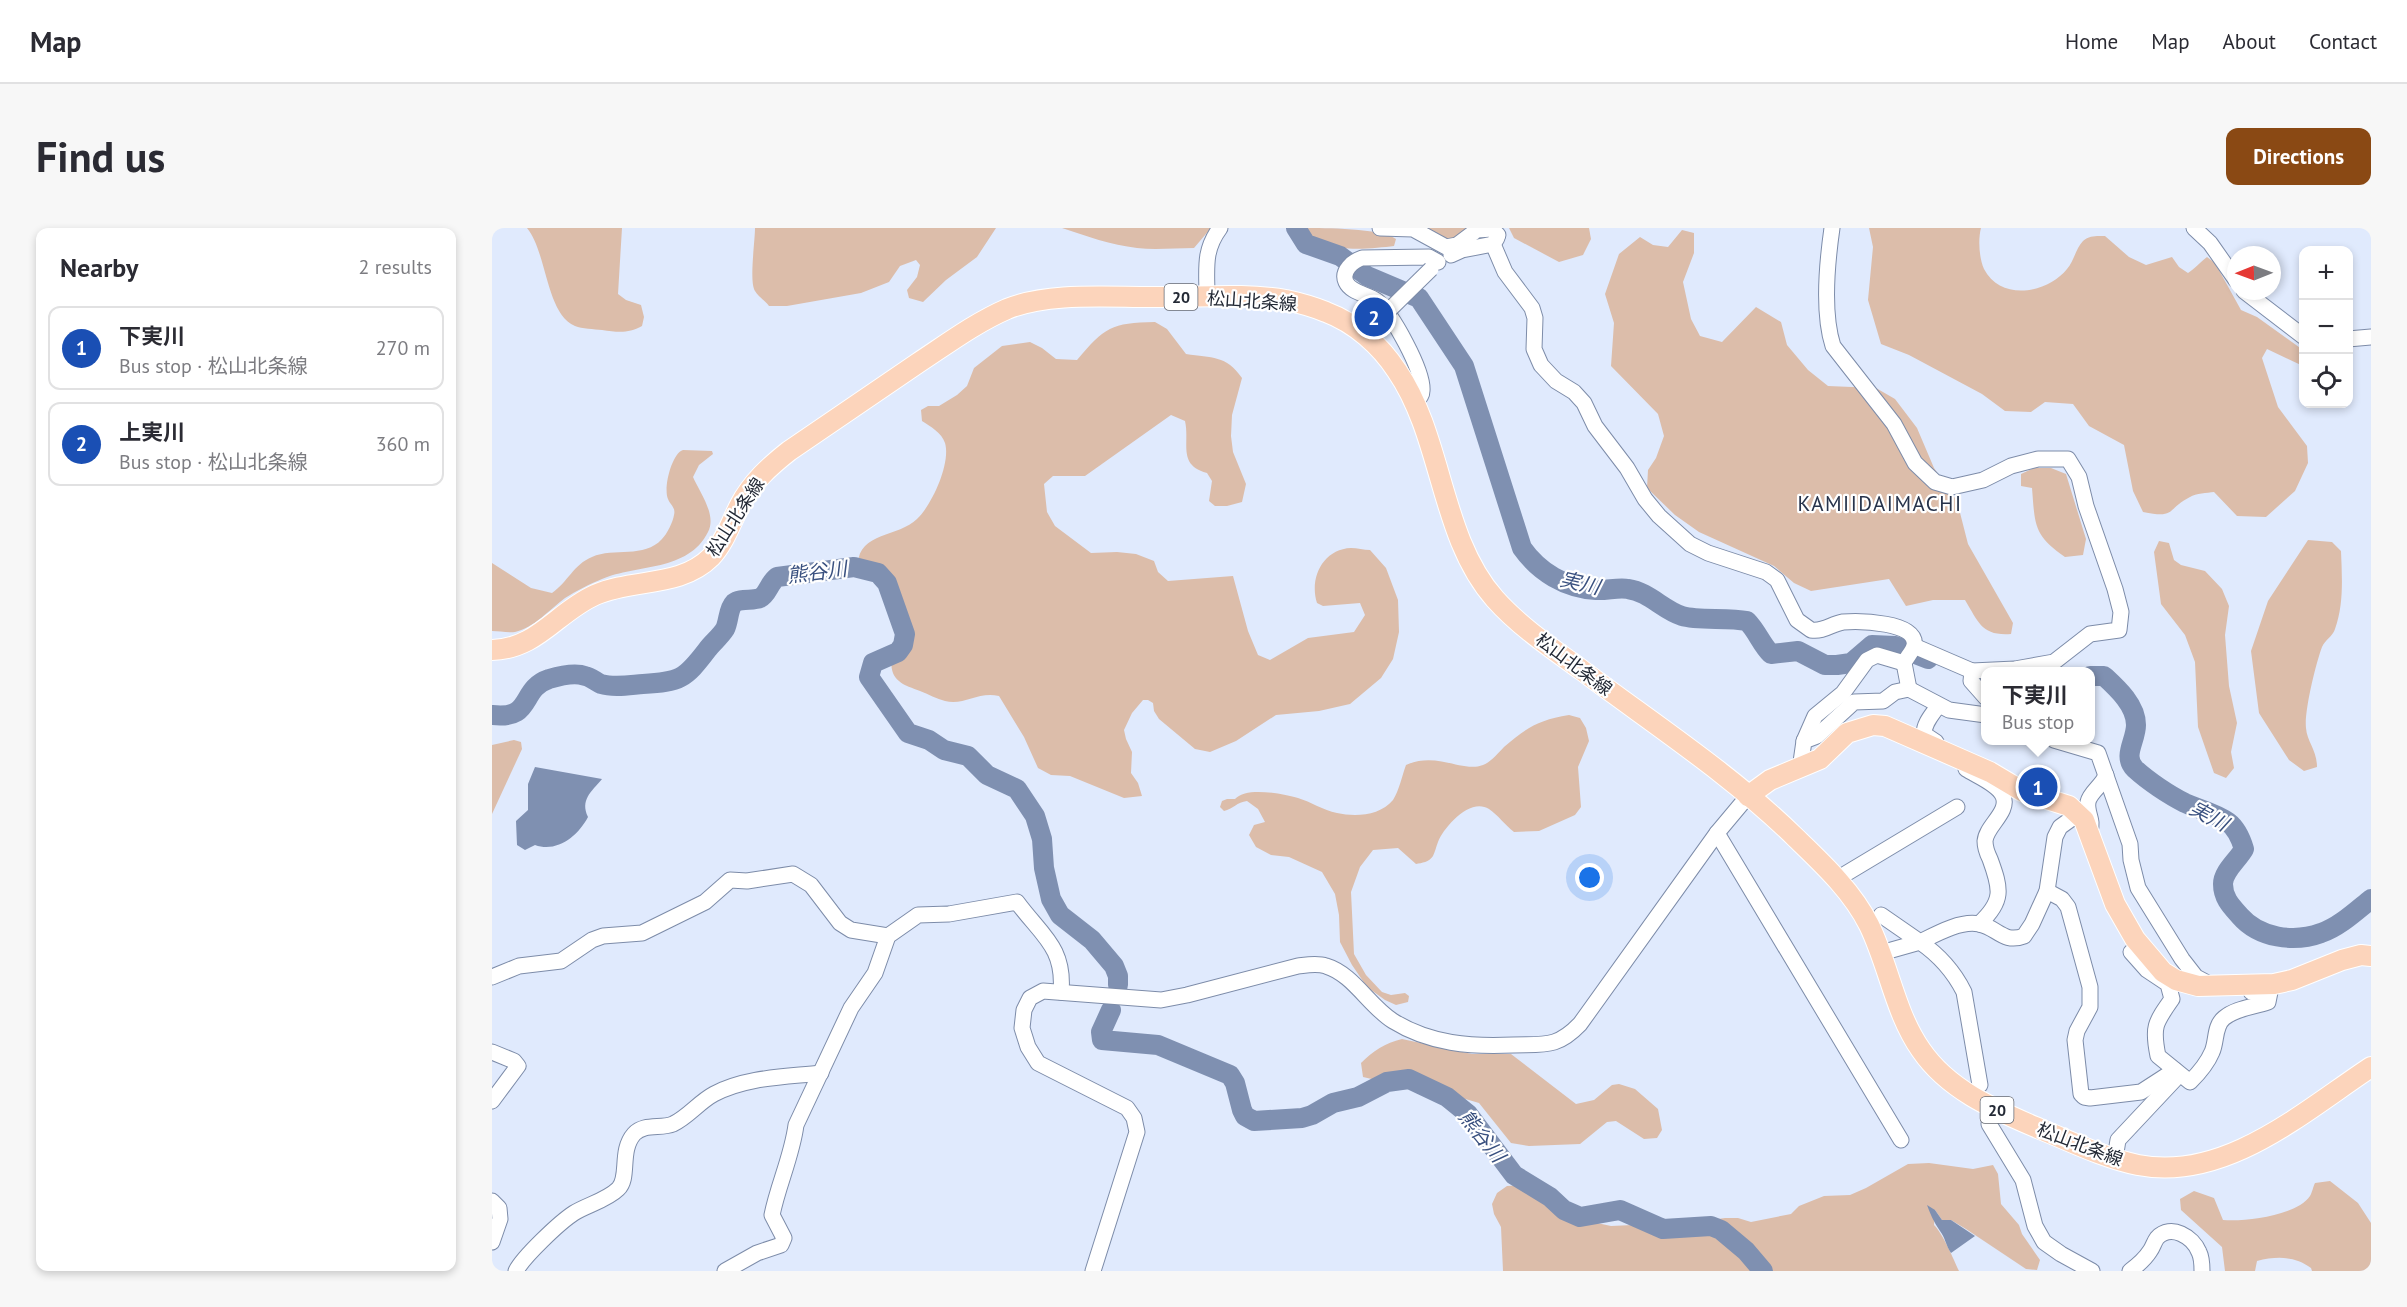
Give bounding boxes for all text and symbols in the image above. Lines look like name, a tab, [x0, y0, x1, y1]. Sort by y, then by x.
text: Map	[30, 23, 81, 60]
text: Home	[2065, 28, 2118, 55]
text: Map	[2151, 28, 2190, 55]
text: About	[2223, 28, 2276, 55]
text: Contact	[2309, 28, 2377, 55]
button: Directions	[2226, 128, 2371, 185]
text: Find us	[36, 129, 165, 184]
north arrow	[2227, 246, 2281, 300]
map controls	[2299, 246, 2353, 408]
button: +	[2299, 246, 2353, 300]
text: Nearby	[60, 251, 138, 284]
text: 2 results	[359, 254, 432, 280]
road number: 20	[1164, 284, 1198, 310]
street label: 松山北条線	[1206, 286, 1298, 316]
pin: 2	[1354, 294, 1394, 340]
button: −	[2299, 300, 2353, 354]
text: 下実川	[119, 322, 185, 350]
text: 1	[76, 335, 87, 361]
text: 270 m	[376, 335, 430, 361]
text: Bus stop · 松山北条線	[119, 353, 308, 379]
button: locate	[2299, 354, 2353, 408]
text: 上実川	[119, 418, 185, 446]
text: 2	[76, 431, 87, 457]
text: 360 m	[376, 431, 430, 457]
text: Bus stop · 松山北条線	[119, 449, 308, 475]
street label: 松山北条線	[701, 473, 769, 561]
district label: KAMIIDAIMACHI	[1798, 490, 1963, 517]
water label: 熊谷川	[786, 555, 850, 589]
water label: 実川	[1558, 566, 1604, 601]
street label: 松山北条線	[1531, 628, 1617, 700]
popup	[1981, 667, 2095, 745]
text: 下実川	[2002, 681, 2068, 709]
text: Bus stop	[2002, 709, 2074, 735]
pin: 1	[2018, 764, 2058, 810]
water label: 実川	[2185, 795, 2235, 838]
your location	[1575, 863, 1604, 892]
road number: 20	[1980, 1097, 2014, 1123]
water label: 熊谷川	[1453, 1105, 1512, 1169]
street label: 松山北条線	[2034, 1117, 2126, 1171]

